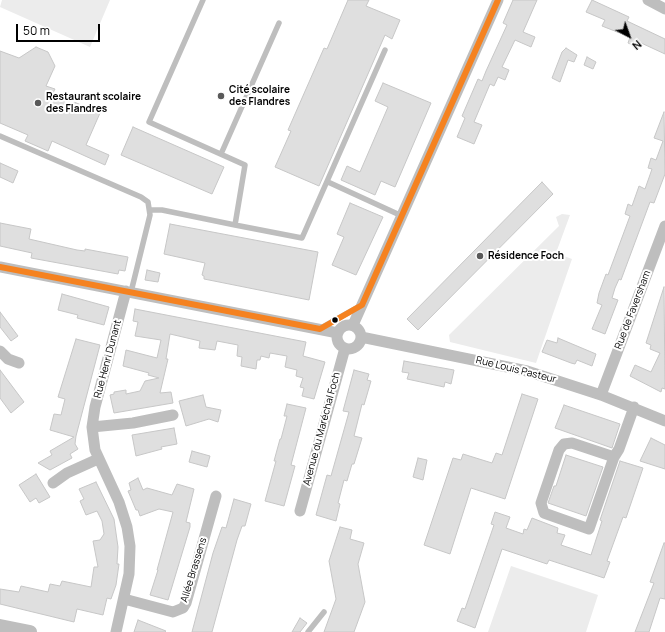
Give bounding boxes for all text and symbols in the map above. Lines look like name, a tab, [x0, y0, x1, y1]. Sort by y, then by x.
scale bar	[18, 16, 102, 42]
north arrow	[609, 16, 649, 56]
text: 50 m	[23, 22, 50, 39]
text: N	[629, 37, 645, 54]
place label: Cité scolaire des Flandres	[229, 84, 290, 108]
place label: Restaurant scolaire des Flandres	[46, 91, 141, 114]
marker: Cité scolaire des Flandres	[216, 91, 226, 101]
marker: Restaurant scolaire des Flandres	[33, 98, 43, 108]
place label: Résidence Foch	[488, 250, 564, 262]
marker: Résidence Foch	[475, 251, 485, 261]
street label: Rue de Faversham	[612, 269, 654, 351]
unlabelled marker	[330, 315, 340, 325]
street label: Rue Henri Dunant	[92, 319, 124, 399]
street label: Rue Louis Pasteur	[475, 354, 557, 386]
street label: Avenue du Maréchal Foch	[301, 371, 343, 487]
street label: Allée Brassens	[178, 536, 210, 604]

